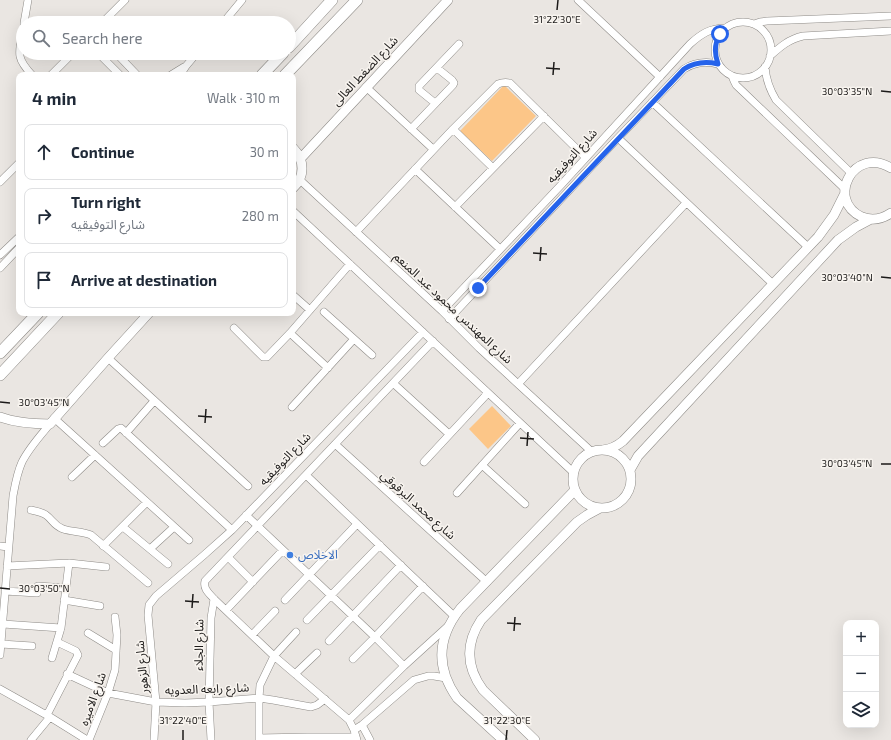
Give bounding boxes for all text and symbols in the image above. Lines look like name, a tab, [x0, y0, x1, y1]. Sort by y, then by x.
text: 31°22'30"E	[533, 13, 581, 25]
search box	[16, 16, 296, 60]
route start	[711, 25, 729, 43]
icon: search	[30, 27, 52, 49]
text: Search here	[62, 29, 143, 47]
street label: شارع الضغط العالى	[328, 33, 402, 110]
text: 30°03'35"N	[822, 85, 872, 97]
text: 4 min	[32, 88, 76, 108]
text: Walk · 310 m	[207, 90, 280, 106]
street label: شارع التوفيقيه	[543, 125, 602, 187]
icon: ahead	[33, 141, 55, 163]
text: Continue	[71, 143, 134, 161]
text: 30 m	[250, 144, 279, 160]
text: Turn right	[71, 193, 141, 211]
icon: right	[33, 205, 55, 227]
text: 280 m	[242, 208, 279, 224]
text: شارع التوفيقيه	[71, 216, 145, 232]
street label: شارع المهندس محمود عبد المنعم	[389, 249, 516, 368]
icon: arrive	[33, 269, 55, 291]
text: Arrive at destination	[71, 271, 217, 289]
text: 30°03'40"N	[821, 271, 873, 283]
route end	[469, 279, 487, 297]
text: 30°03'45"N	[19, 396, 69, 408]
street label: شارع التوفيقيه	[256, 429, 315, 490]
text: 30°03'45"N	[822, 457, 872, 469]
street label: شارع محمد البرقوقي	[376, 467, 459, 544]
place label: الاخلاص	[298, 547, 338, 562]
marker: الاخلاص	[285, 550, 295, 560]
text: 30°03'50"N	[19, 582, 69, 594]
street label: شارع الجلاء	[191, 619, 208, 671]
map controls	[843, 620, 879, 728]
button: +	[843, 620, 879, 656]
street label: شارع الزهور	[132, 640, 153, 695]
button: −	[843, 656, 879, 692]
street label: شارع الاميره	[76, 670, 111, 728]
street label: شارع رابعه العدويه	[165, 680, 249, 699]
button: layers	[843, 692, 879, 728]
text: 31°22'40"E	[159, 714, 207, 726]
text: 31°22'30"E	[483, 714, 531, 726]

